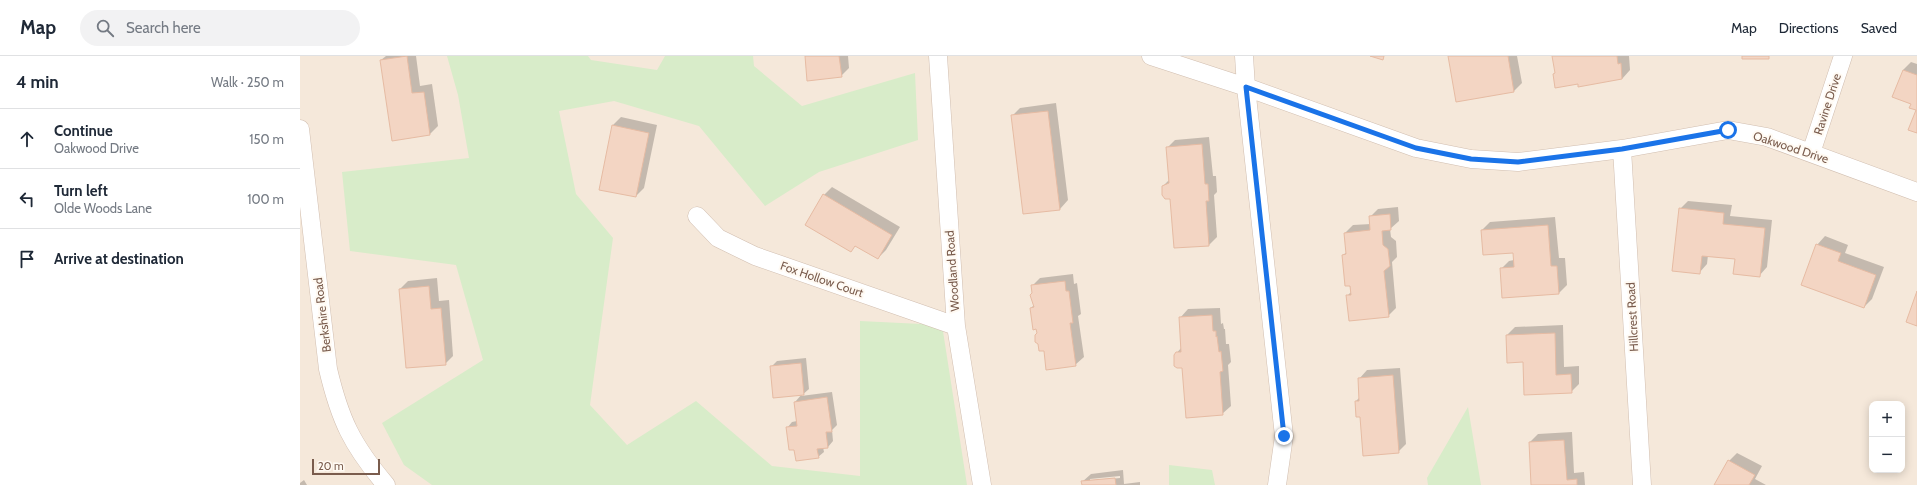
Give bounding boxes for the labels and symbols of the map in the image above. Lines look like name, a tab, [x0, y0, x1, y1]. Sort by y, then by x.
street label: Ravine Drive	[1810, 71, 1844, 137]
route start	[1719, 121, 1737, 139]
street label: Oakwood Drive	[1751, 128, 1831, 166]
street label: Woodland Road	[942, 230, 962, 312]
street label: Fox Hollow Court	[778, 258, 866, 300]
street label: Berkshire Road	[310, 277, 334, 353]
street label: Hillcrest Road	[1623, 282, 1641, 352]
route end	[1275, 427, 1293, 445]
scale bar	[312, 457, 380, 476]

